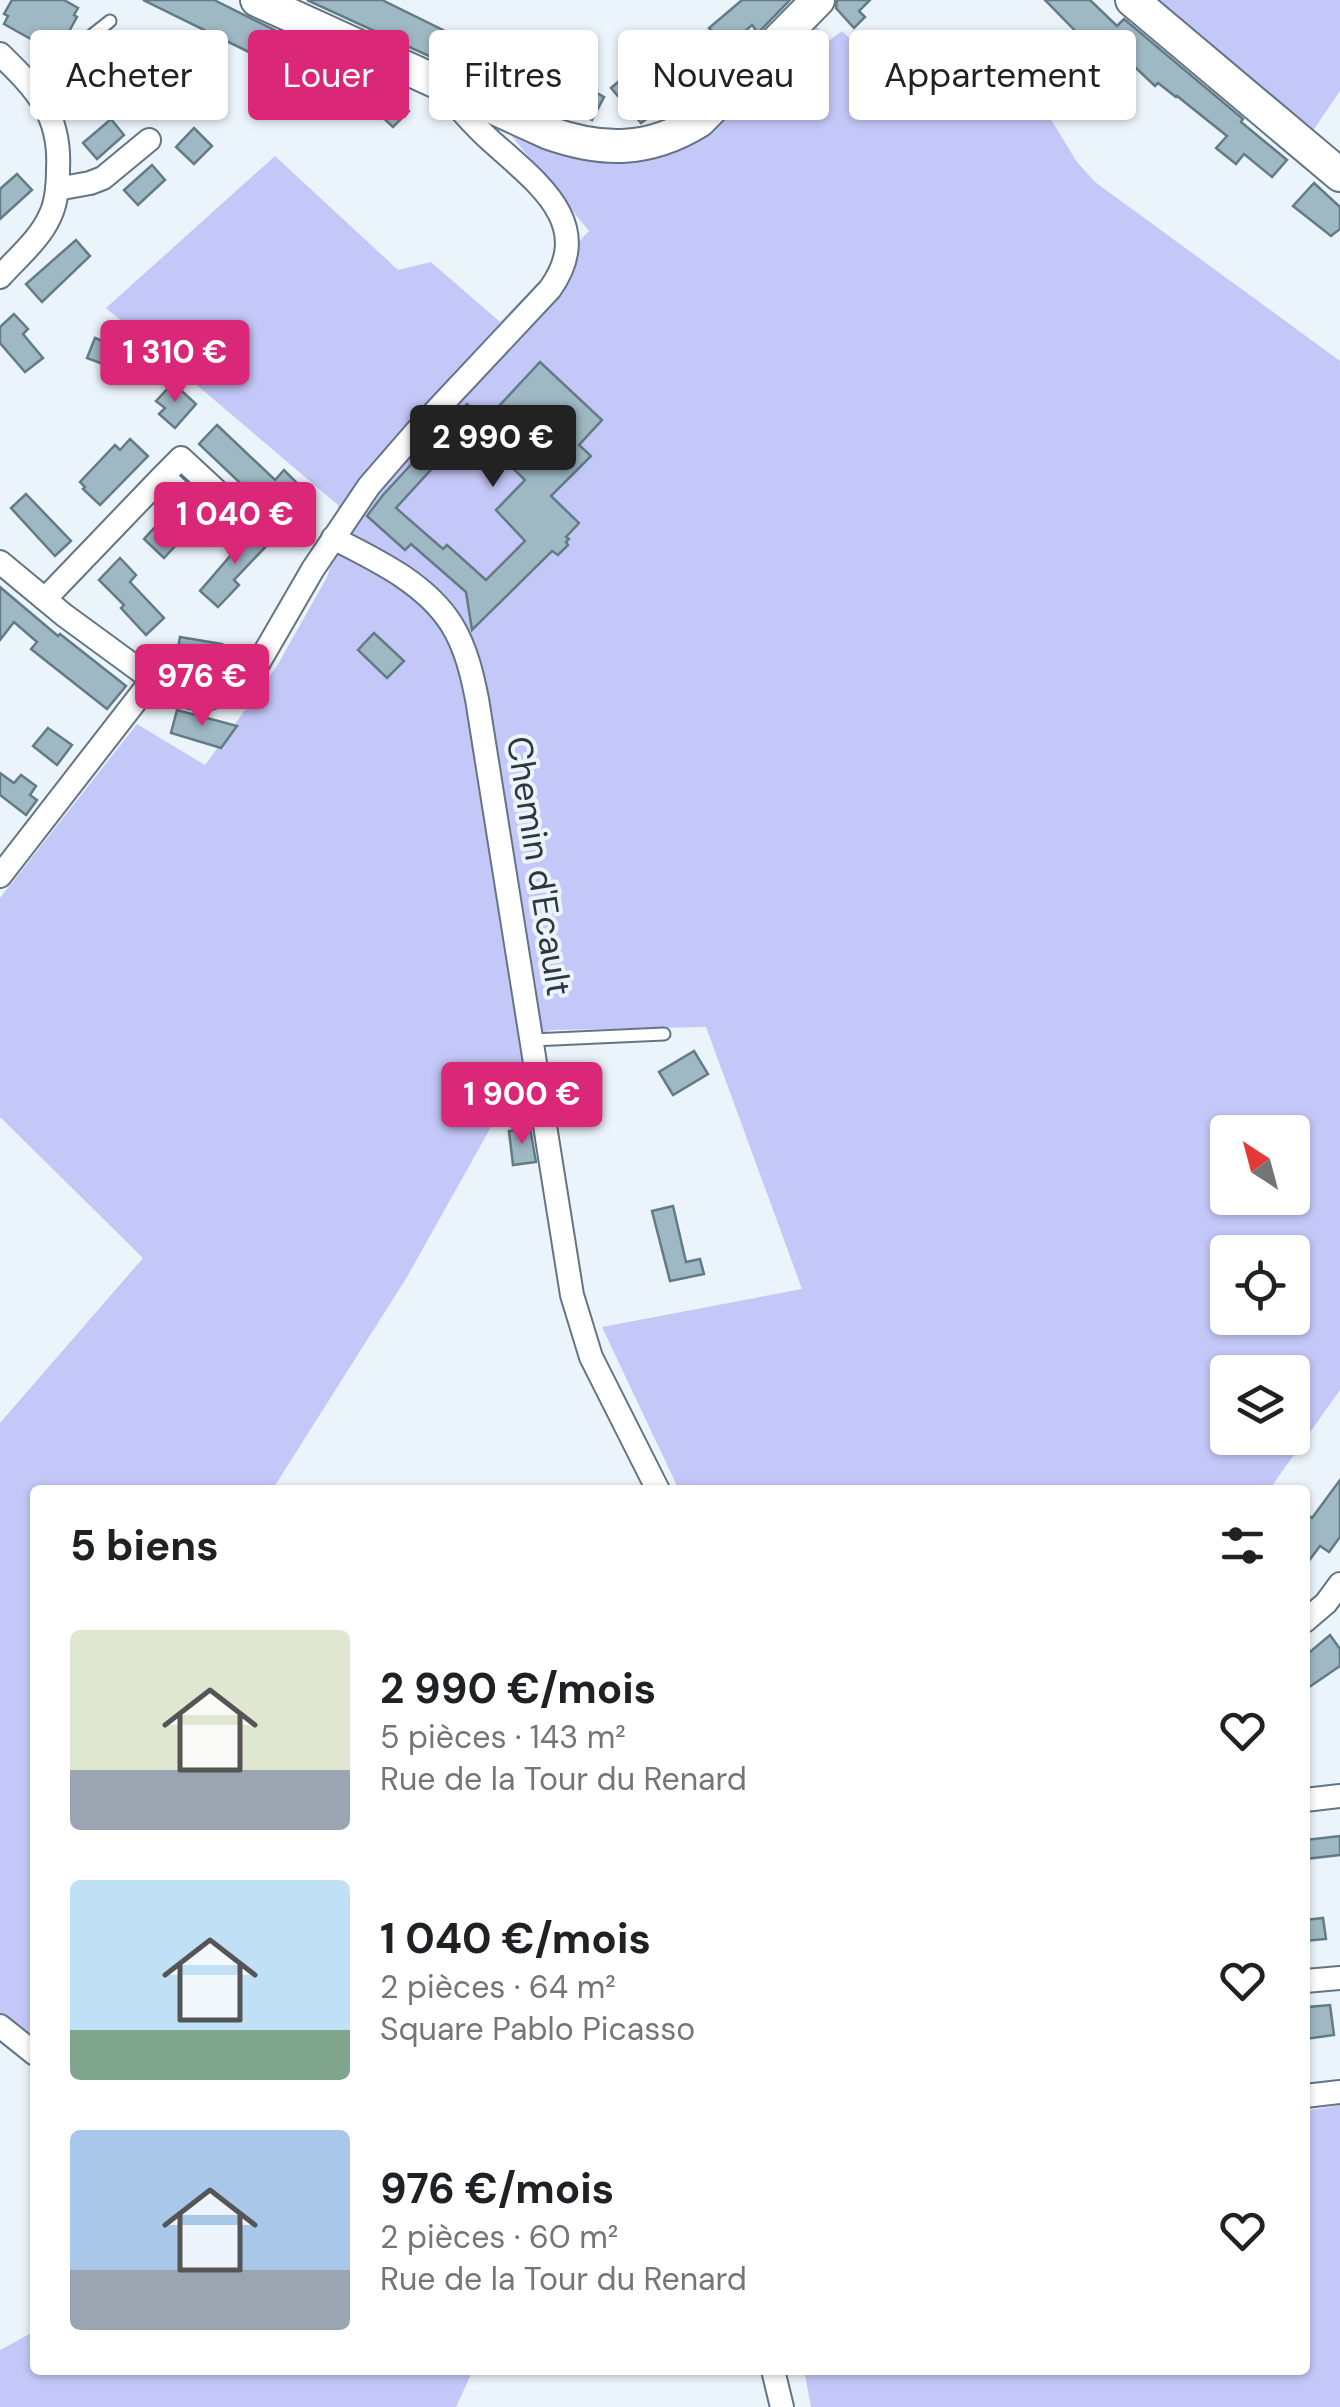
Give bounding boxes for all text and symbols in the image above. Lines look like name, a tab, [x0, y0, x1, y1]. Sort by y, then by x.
chip: Acheter	[30, 30, 228, 120]
chip: Louer	[248, 30, 409, 120]
chip: Filtres	[429, 30, 598, 120]
chip: Nouveau	[618, 30, 829, 120]
chip: Appartement	[849, 30, 1136, 120]
pin: 1 310 €	[83, 320, 267, 405]
text: 1 310 €	[122, 331, 228, 373]
pin: 2 990 €	[401, 405, 585, 490]
text: 2 990 €	[432, 416, 554, 458]
pin: 1 040 €	[143, 482, 327, 567]
text: 1 040 €	[176, 493, 294, 535]
pin: 976 €	[132, 644, 272, 729]
text: 976 €	[157, 655, 247, 697]
street label: Chemin d'Ecault	[496, 733, 582, 999]
pin: 1 900 €	[430, 1062, 614, 1147]
text: 1 900 €	[463, 1073, 581, 1115]
north arrow	[1210, 1115, 1310, 1215]
map controls	[1210, 1115, 1310, 1455]
button: locate	[1210, 1235, 1310, 1335]
button: layers	[1210, 1355, 1310, 1455]
text: 5 biens	[70, 1518, 219, 1573]
icon: filters	[1215, 1518, 1270, 1573]
text: 2 990 €/mois	[380, 1661, 656, 1716]
icon: home	[150, 1670, 270, 1790]
icon: heart	[1215, 1703, 1270, 1758]
text: 5 pièces · 143 m²	[380, 1716, 626, 1758]
text: Rue de la Tour du Renard	[380, 1758, 747, 1800]
text: 1 040 €/mois	[380, 1911, 651, 1966]
icon: home	[150, 1920, 270, 2040]
icon: heart	[1215, 1953, 1270, 2008]
text: 2 pièces · 64 m²	[380, 1966, 616, 2008]
text: Square Pablo Picasso	[380, 2008, 695, 2050]
text: 976 €/mois	[380, 2161, 614, 2216]
icon: home	[150, 2170, 270, 2290]
icon: heart	[1215, 2203, 1270, 2258]
text: 2 pièces · 60 m²	[380, 2216, 618, 2258]
text: Rue de la Tour du Renard	[380, 2258, 747, 2300]

